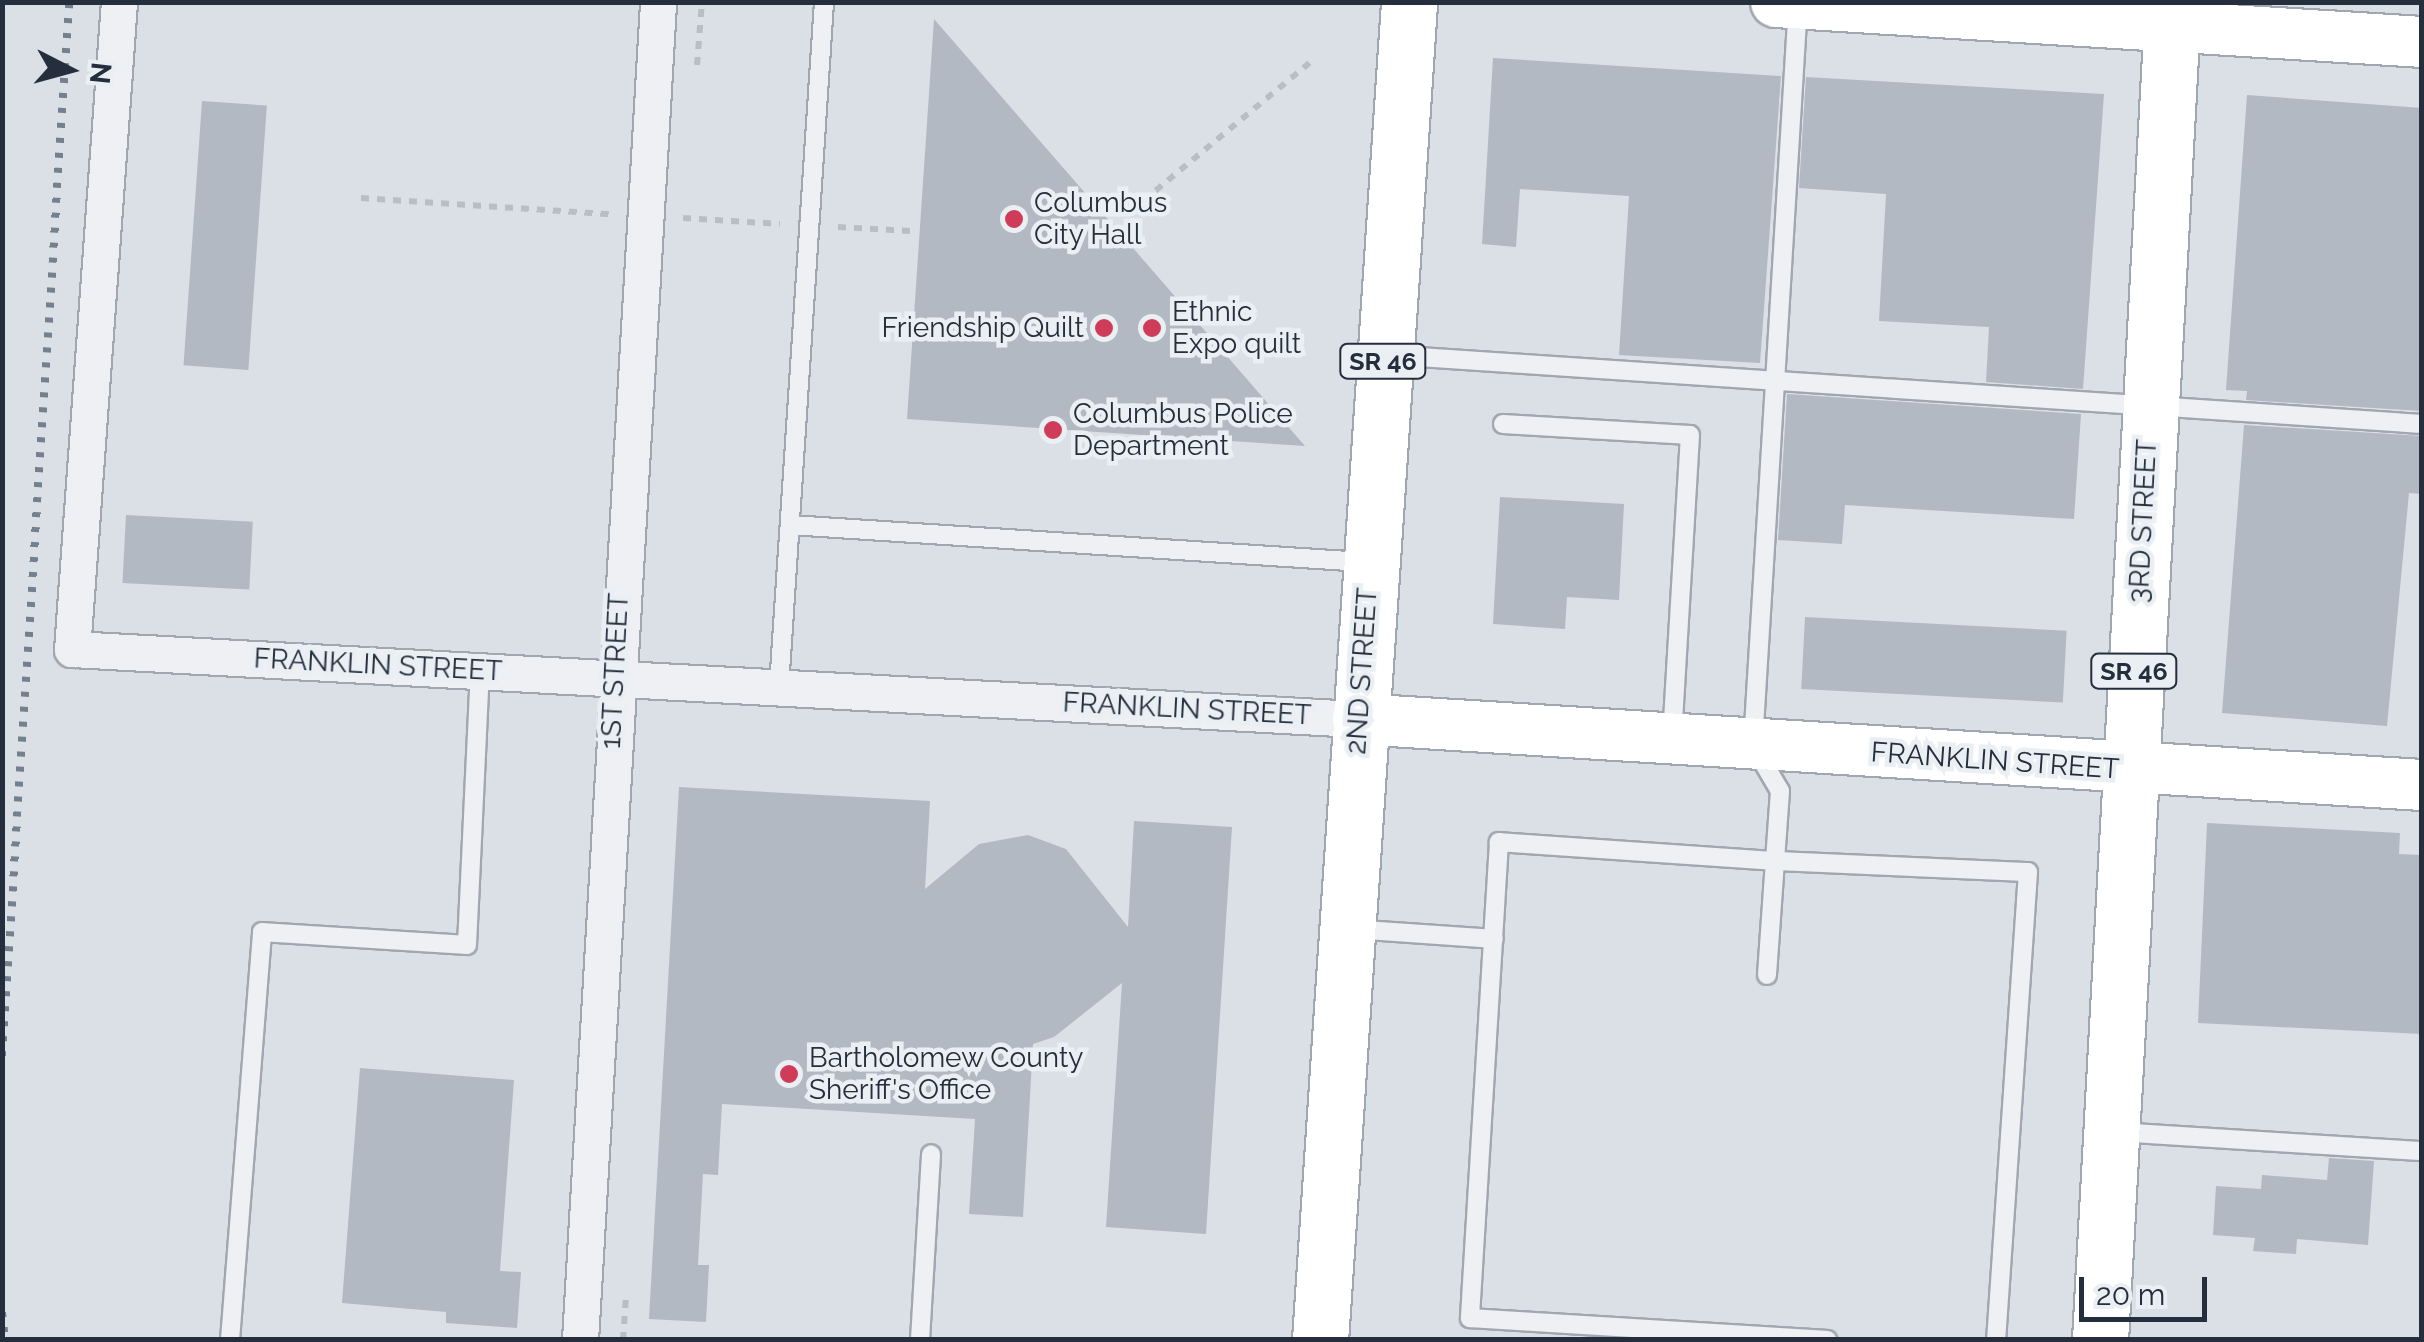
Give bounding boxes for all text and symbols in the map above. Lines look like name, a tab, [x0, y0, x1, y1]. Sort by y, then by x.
north arrow	[20, 20, 120, 120]
text: N	[83, 61, 118, 86]
place label: Columbus City Hall	[1034, 186, 1167, 252]
marker: Columbus City Hall	[1003, 208, 1025, 230]
place label: Ethnic Expo quilt	[1172, 295, 1301, 361]
place label: Friendship Quilt	[881, 311, 1084, 345]
marker: Friendship Quilt	[1093, 317, 1115, 339]
marker: Ethnic Expo quilt	[1141, 317, 1163, 339]
road number: SR 46	[1338, 341, 1428, 381]
place label: Columbus Police Department	[1073, 397, 1293, 463]
marker: Columbus Police Department	[1042, 419, 1064, 441]
street label: 3RD STREET	[2122, 438, 2164, 604]
street label: 2ND STREET	[1339, 587, 1385, 755]
street label: 1ST STREET	[594, 592, 636, 750]
street label: FRANKLIN STREET	[253, 642, 503, 688]
road number: SR 46	[2089, 651, 2179, 691]
street label: FRANKLIN STREET	[1062, 686, 1312, 732]
street label: FRANKLIN STREET	[1870, 736, 2120, 786]
place label: Bartholomew County Sheriff's Office	[809, 1041, 1084, 1107]
marker: Bartholomew County Sheriff's Office	[778, 1063, 800, 1085]
scale bar	[2084, 1257, 2212, 1319]
text: 20 m	[2096, 1277, 2165, 1312]

